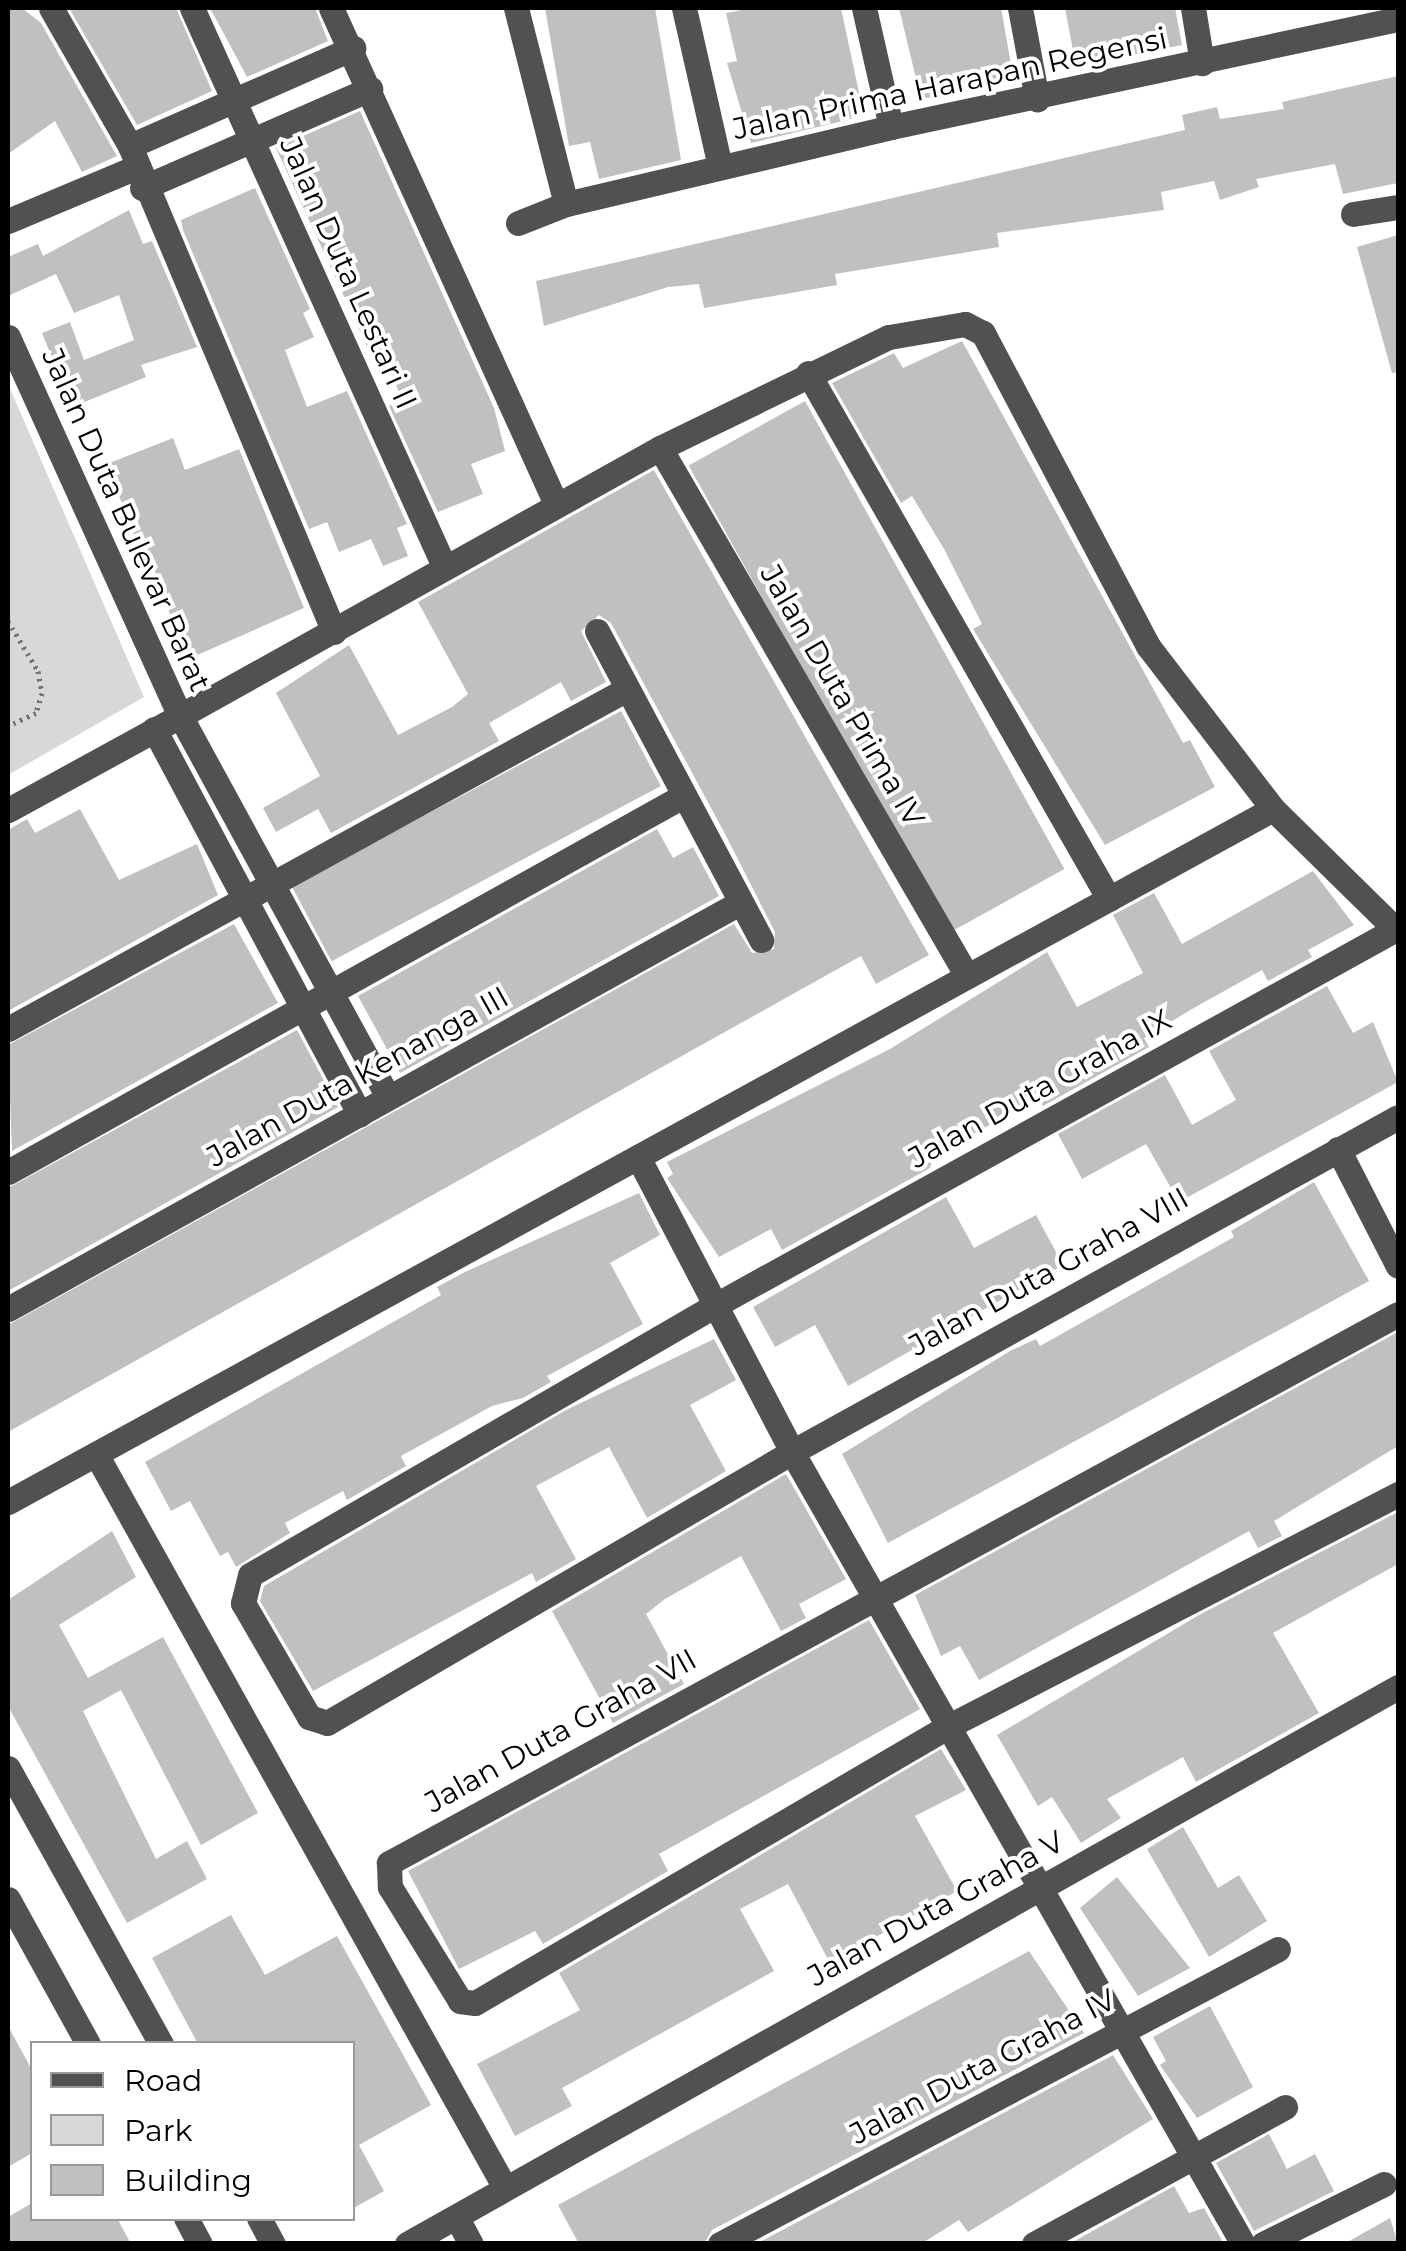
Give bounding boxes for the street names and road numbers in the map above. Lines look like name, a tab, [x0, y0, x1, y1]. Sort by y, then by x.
street label: Jalan Prima Harapan Regensi	[730, 20, 1170, 148]
street label: Jalan Duta Lestari II	[272, 131, 424, 415]
street label: Jalan Duta Bulevar Barat	[34, 343, 218, 697]
street label: Jalan Duta Prima IV	[752, 559, 932, 833]
street label: Jalan Duta Kenanga III	[201, 979, 515, 1175]
street label: Jalan Duta Graha IX	[903, 1002, 1177, 1176]
street label: Jalan Duta Graha VIII	[903, 1180, 1195, 1364]
street label: Jalan Duta Graha VII	[419, 1641, 703, 1821]
street label: Jalan Duta Graha V	[802, 1824, 1070, 1994]
street label: Jalan Duta Graha IV	[844, 1982, 1122, 2152]

